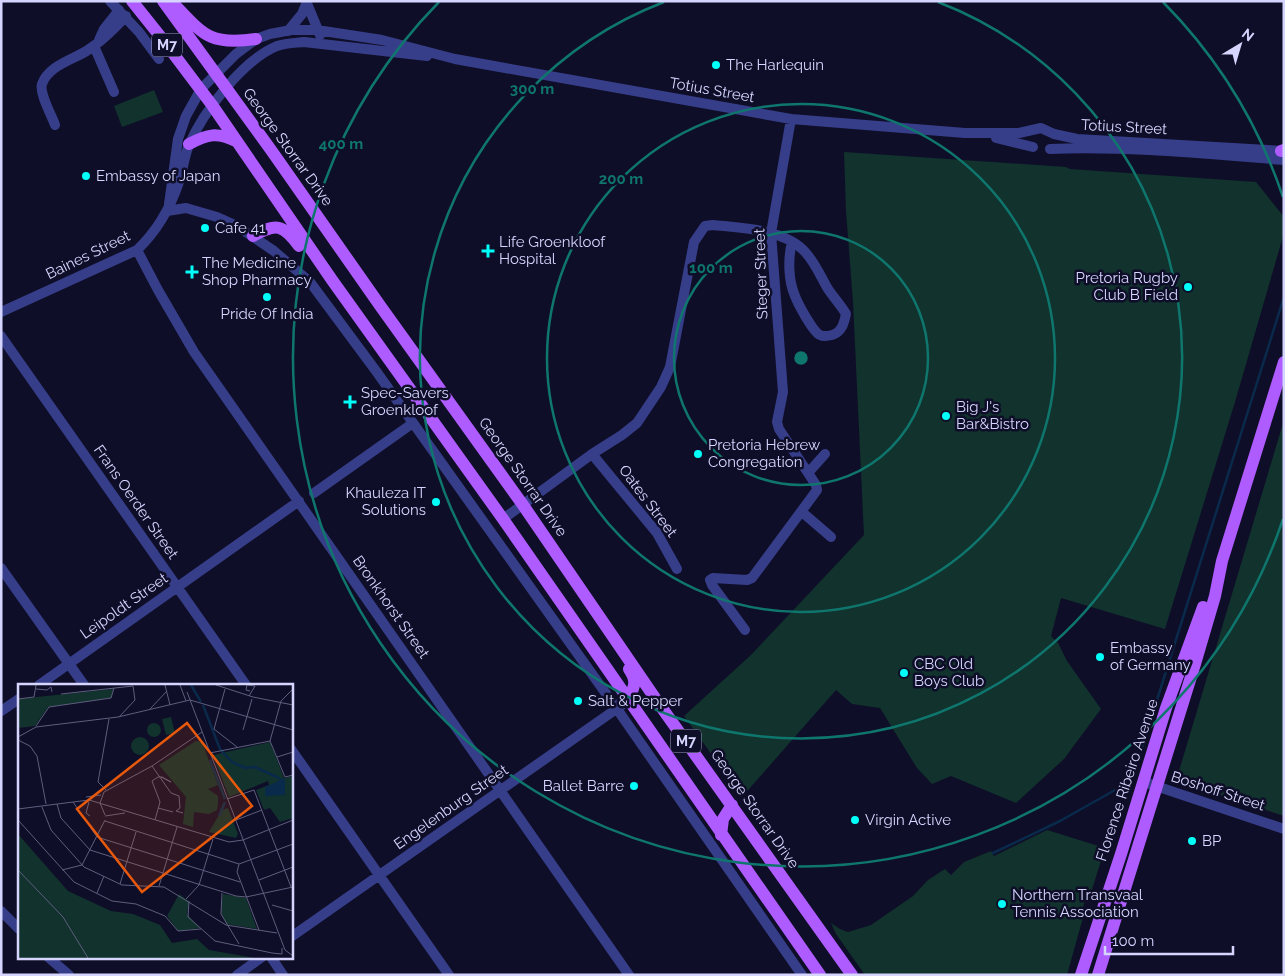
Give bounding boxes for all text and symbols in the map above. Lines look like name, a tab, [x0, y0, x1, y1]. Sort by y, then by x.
north arrow	[1215, 20, 1265, 70]
text: N	[1239, 25, 1257, 44]
road number: M7	[152, 34, 182, 56]
place label: The Harlequin	[726, 56, 824, 74]
marker: The Harlequin	[710, 59, 722, 71]
street label: Totius Street	[668, 74, 756, 106]
text: 300 m	[510, 80, 554, 98]
street label: George Storrar Drive	[239, 85, 337, 210]
street label: Totius Street	[1081, 116, 1167, 138]
text: 400 m	[319, 135, 363, 153]
place label: Embassy of Japan	[96, 167, 220, 185]
marker: Embassy of Japan	[80, 170, 92, 182]
text: 200 m	[599, 170, 643, 188]
place label: Cafe 41	[215, 219, 266, 237]
marker: Cafe 41	[199, 222, 211, 234]
street label: Baines Street	[43, 227, 133, 283]
street label: Steger Street	[750, 228, 772, 320]
place label: Life Groenkloof Hospital	[499, 233, 606, 268]
marker: Life Groenkloof Hospital	[481, 244, 495, 258]
place label: The Medicine Shop Pharmacy	[202, 254, 312, 289]
text: 100 m	[689, 259, 733, 277]
marker: The Medicine Shop Pharmacy	[186, 266, 198, 278]
place label: Pretoria Rugby Club B Field	[1076, 269, 1178, 304]
marker: Pretoria Rugby Club B Field	[1182, 281, 1194, 293]
marker: Pride Of India	[261, 291, 273, 303]
place label: Pride Of India	[221, 305, 313, 323]
centre of rings	[792, 349, 810, 367]
place label: Spec-Savers Groenkloof	[361, 384, 449, 419]
marker: Spec-Savers Groenkloof	[343, 395, 357, 409]
place label: Big J's Bar&Bistro	[956, 398, 1029, 433]
marker: Big J's Bar&Bistro	[940, 410, 952, 422]
street label: George Storrar Drive	[475, 414, 571, 540]
place label: Pretoria Hebrew Congregation	[708, 436, 820, 471]
street label: Frans Oerder Street	[90, 442, 182, 562]
marker: Pretoria Hebrew Congregation	[692, 448, 704, 460]
street label: Oates Street	[615, 461, 681, 541]
place label: Khauleza IT Solutions	[345, 484, 426, 519]
marker: Khauleza IT Solutions	[430, 496, 442, 508]
street label: Bronkhorst Street	[349, 552, 433, 662]
street label: Leipoldt Street	[77, 569, 171, 643]
place label: Embassy of Germany	[1110, 639, 1191, 674]
marker: Embassy of Germany	[1094, 651, 1106, 663]
place label: CBC Old Boys Club	[914, 655, 984, 690]
marker: CBC Old Boys Club	[898, 667, 910, 679]
inset map	[18, 684, 292, 958]
place label: Salt & Pepper	[588, 692, 683, 710]
marker: Salt & Pepper	[572, 695, 584, 707]
street label: Florence Ribeiro Avenue	[1092, 696, 1162, 863]
road number: M7	[671, 729, 701, 752]
street label: George Storrar Drive	[707, 746, 803, 872]
street label: Engelenburg Street	[390, 761, 512, 853]
street label: Boshoff Street	[1169, 767, 1267, 815]
place label: Ballet Barre	[543, 777, 624, 795]
marker: Ballet Barre	[628, 780, 640, 792]
place label: Virgin Active	[865, 811, 951, 829]
marker: Virgin Active	[849, 814, 861, 826]
place label: BP	[1202, 832, 1221, 850]
marker: BP	[1186, 835, 1198, 847]
place label: Northern Transvaal Tennis Association	[1012, 886, 1144, 921]
marker: Northern Transvaal Tennis Association	[996, 898, 1008, 910]
scale bar	[1105, 924, 1232, 956]
text: 100 m	[1112, 932, 1154, 950]

